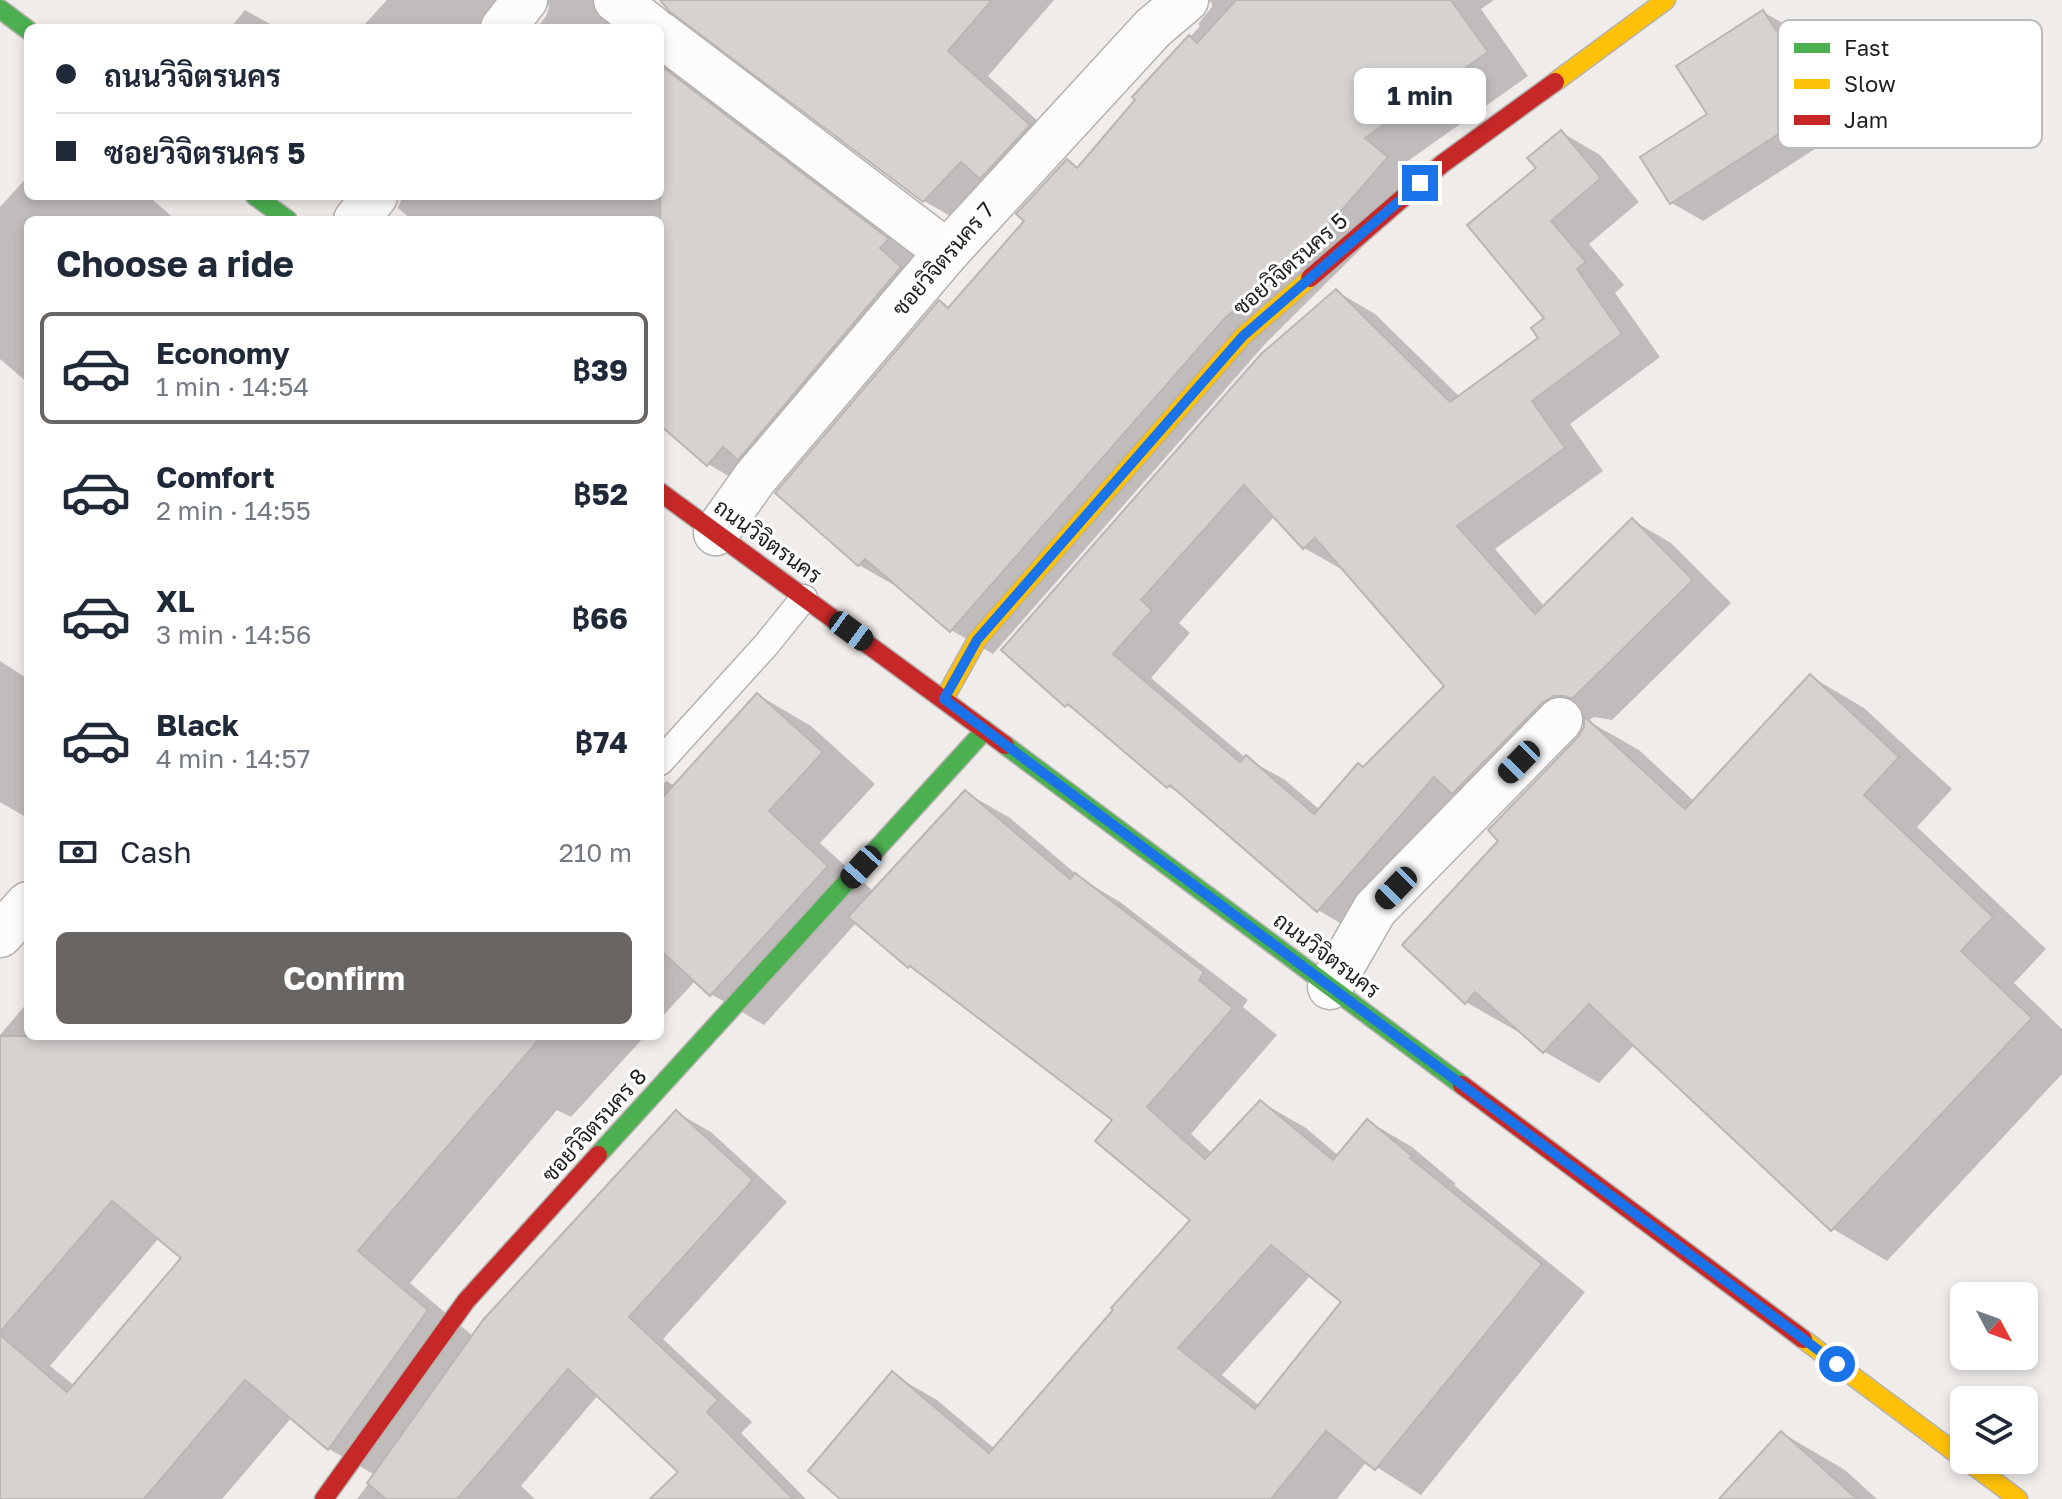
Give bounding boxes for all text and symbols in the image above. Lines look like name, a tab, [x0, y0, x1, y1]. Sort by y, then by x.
legend	[1778, 20, 2042, 148]
text: Fast	[1844, 34, 1890, 61]
text: ถนนวิจิตรนคร	[104, 58, 281, 94]
callout: 1 min	[1354, 67, 1486, 123]
text: Slow	[1844, 70, 1896, 97]
text: 1 min	[1387, 80, 1453, 111]
text: Jam	[1844, 106, 1888, 133]
text: ซอยวิจิตรนคร 5	[104, 135, 306, 171]
route end	[1402, 165, 1438, 201]
street label: ซอยวิจิตรนคร 7	[886, 196, 999, 321]
street label: ซอยวิจิตรนคร 5	[1227, 207, 1352, 321]
text: Choose a ride	[56, 242, 294, 285]
icon: car	[60, 332, 132, 404]
text: Economy	[156, 335, 290, 371]
text: ฿39	[573, 352, 628, 388]
text: 1 min · 14:54	[156, 371, 309, 402]
icon: car	[60, 456, 132, 528]
text: Comfort	[156, 459, 275, 495]
text: ฿52	[573, 476, 628, 512]
street label: ถนนวิจิตรนคร	[709, 493, 827, 589]
text: 2 min · 14:55	[156, 495, 311, 526]
icon: car	[60, 580, 132, 652]
text: XL	[156, 583, 195, 619]
text: ฿66	[572, 600, 628, 636]
car	[825, 607, 877, 655]
text: 3 min · 14:56	[156, 619, 312, 650]
icon: car	[60, 704, 132, 776]
text: Black	[156, 707, 239, 743]
text: ฿74	[575, 724, 628, 760]
car	[1494, 736, 1544, 788]
text: 4 min · 14:57	[156, 743, 310, 774]
icon: cash	[56, 830, 100, 874]
text: Cash	[120, 834, 192, 870]
text: 210 m	[559, 837, 632, 868]
car	[836, 841, 886, 893]
car	[1371, 862, 1421, 914]
street label: ถนนวิจิตรนคร	[1269, 906, 1386, 1003]
button: Confirm	[56, 932, 632, 1024]
street label: ซอยวิจิตรนคร 8	[536, 1062, 652, 1187]
north arrow	[1950, 1282, 2038, 1370]
map controls	[1950, 1282, 2038, 1474]
route start	[1819, 1346, 1855, 1382]
button: layers	[1950, 1386, 2038, 1474]

